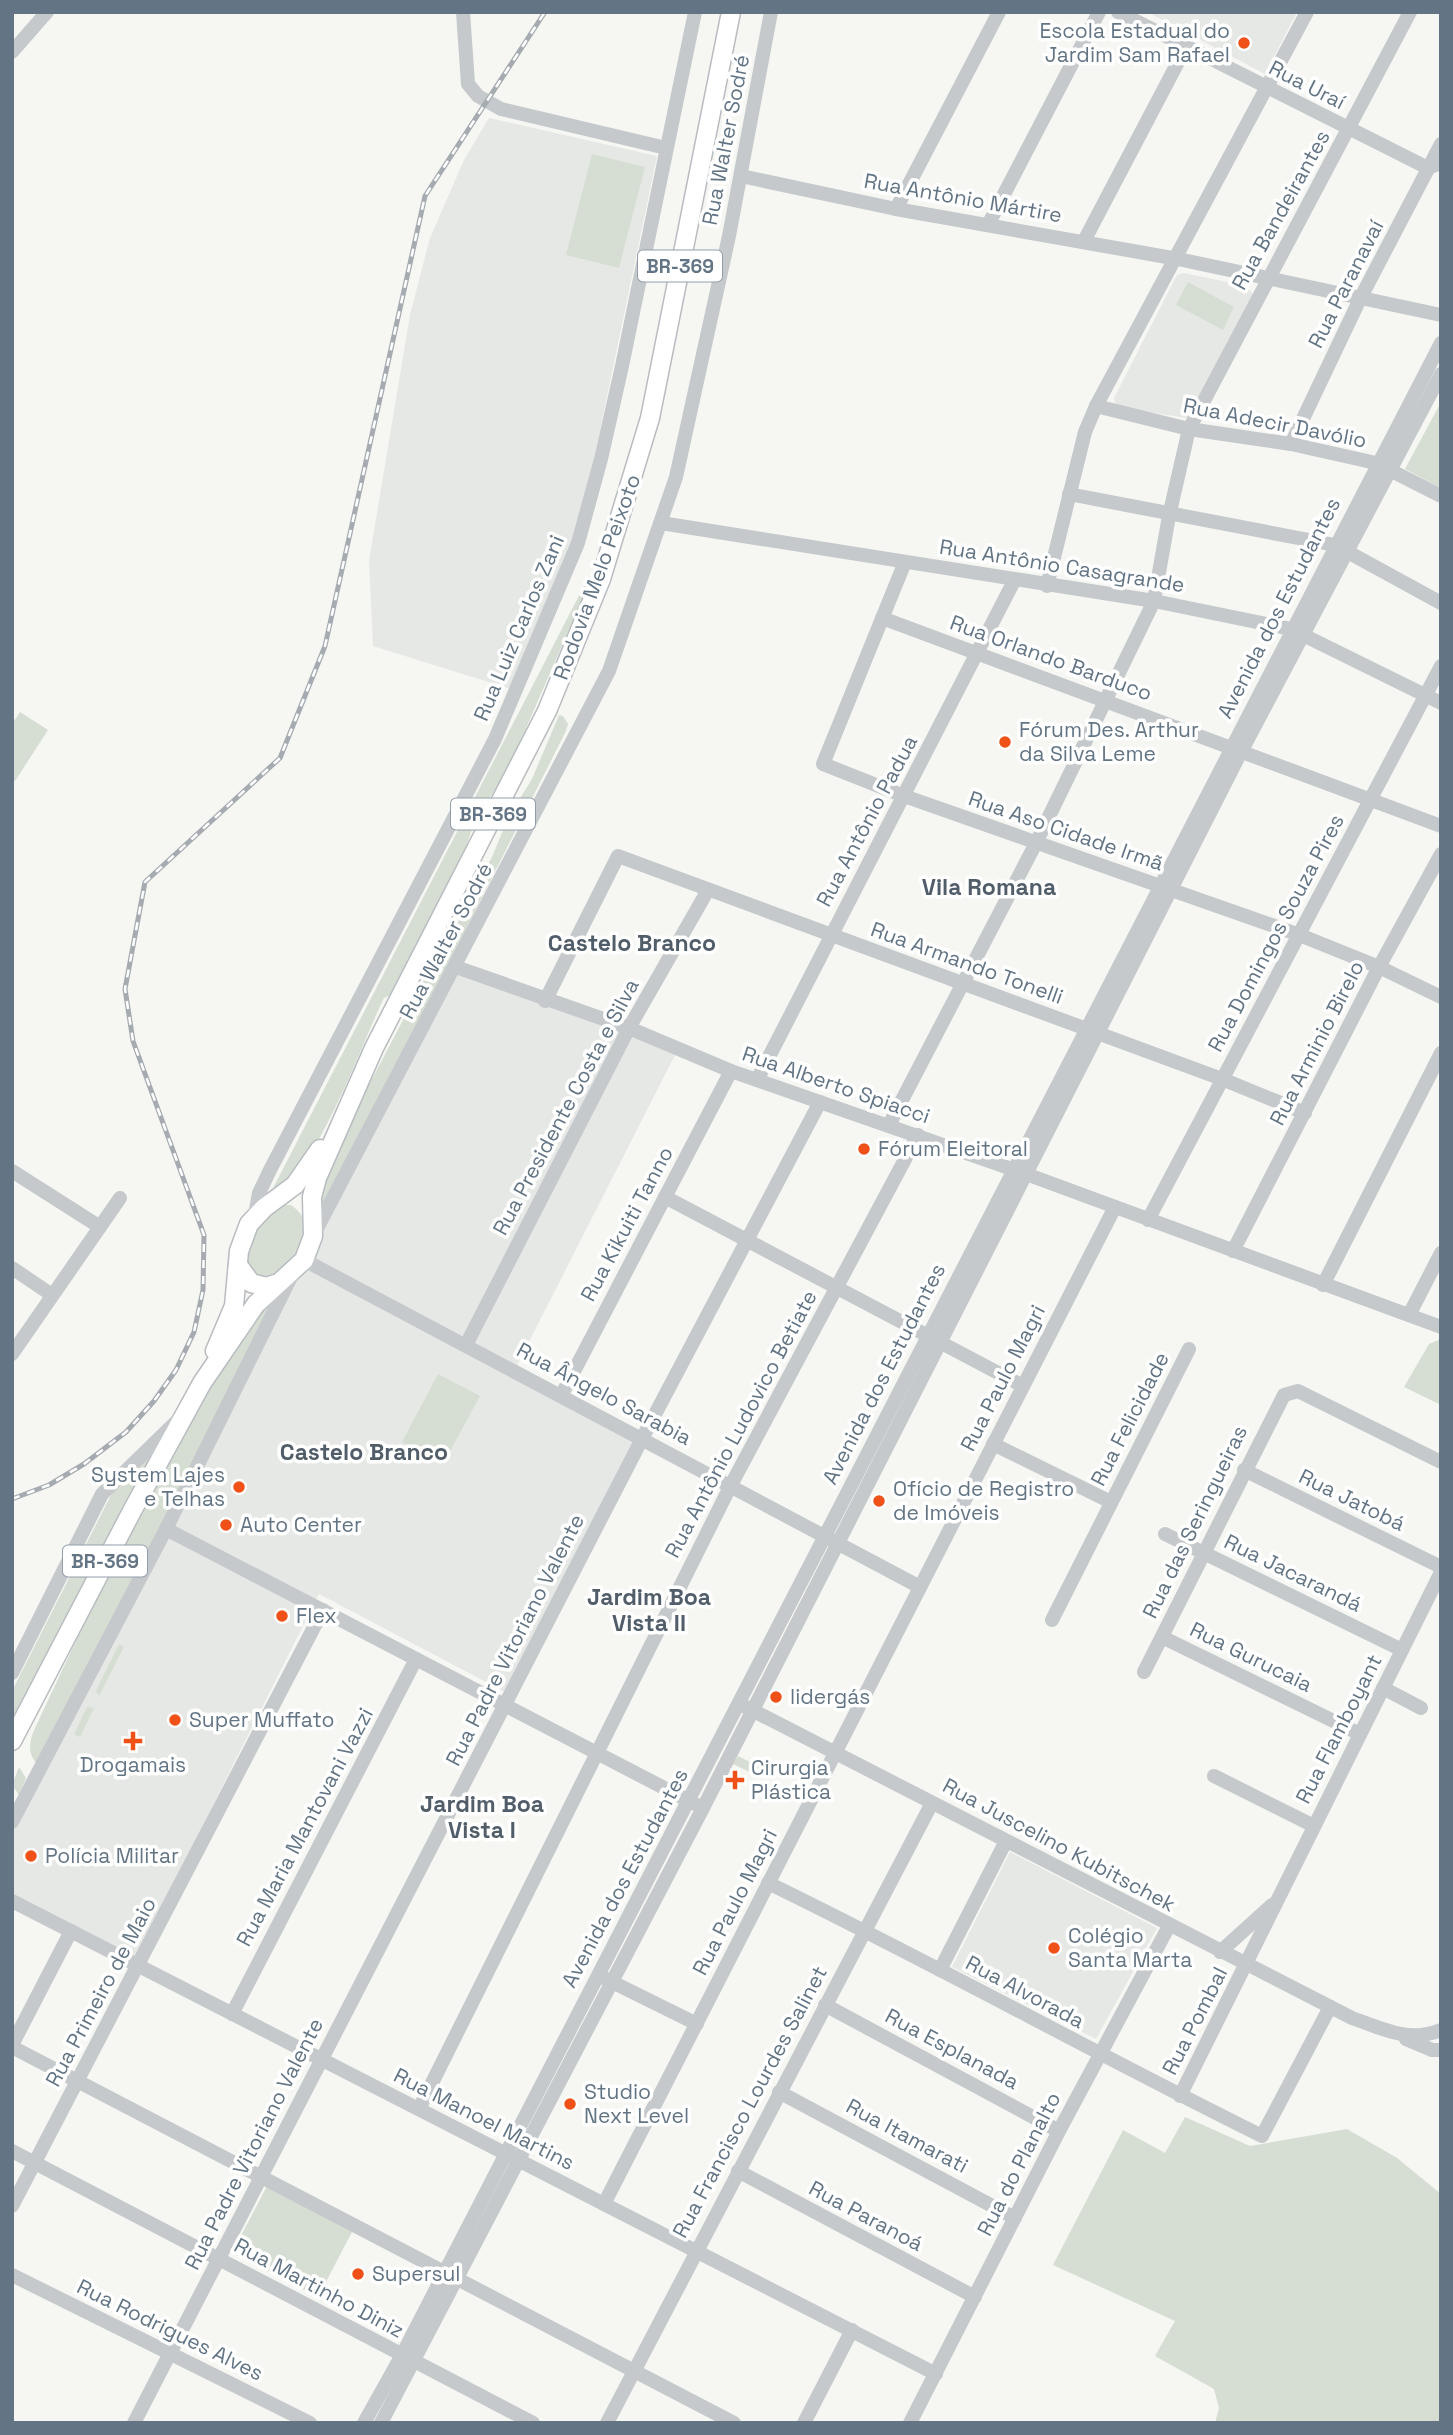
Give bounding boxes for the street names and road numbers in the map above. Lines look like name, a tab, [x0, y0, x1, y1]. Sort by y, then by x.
street label: Rua Walter Sodré	[696, 52, 755, 227]
street label: Rua Uraí	[1264, 54, 1351, 116]
street label: Rua Bandeirantes	[1225, 125, 1336, 294]
street label: Rua Antônio Mártire	[862, 167, 1064, 228]
street label: Rua Paranavaí	[1302, 214, 1390, 352]
road number: BR-369	[638, 250, 722, 282]
street label: Rua Adecir Davólio	[1181, 392, 1369, 454]
street label: Rodovia Melo Peixoto	[547, 470, 646, 683]
street label: Avenida dos Estudantes	[1211, 493, 1346, 723]
street label: Rua Luiz Carlos Zani	[467, 531, 570, 725]
street label: Rua Antônio Casagrande	[938, 533, 1187, 598]
street label: Rua Orlando Barduco	[946, 608, 1156, 707]
street label: Rua Antônio Padua	[810, 730, 923, 911]
street label: Rua Aso Cidade Irmã	[965, 784, 1167, 877]
road number: BR-369	[451, 799, 535, 830]
street label: Rua Domingos Souza Pires	[1201, 809, 1350, 1056]
street label: Rua Walter Sodré	[393, 858, 498, 1024]
street label: Rua Armando Tonelli	[867, 915, 1067, 1010]
street label: Rua Arminio Birelo	[1263, 956, 1370, 1130]
street label: Rua Presidente Costa e Silva	[486, 974, 645, 1240]
street label: Rua Alberto Spiacci	[739, 1040, 934, 1129]
street label: Rua Kikuiti Tanno	[574, 1142, 679, 1306]
street label: Avenida dos Estudantes	[816, 1259, 951, 1489]
street label: Rua Antônio Ludovico Betiate	[658, 1285, 823, 1562]
street label: Rua Paulo Magri	[954, 1300, 1051, 1455]
street label: Rua Ângelo Sarabia	[512, 1336, 696, 1451]
street label: Rua Felicidade	[1084, 1347, 1175, 1490]
street label: Rua das Seringueiras	[1136, 1421, 1253, 1623]
street label: Rua Jatobá	[1295, 1462, 1410, 1537]
street label: Rua Padre Vitoriano Valente	[439, 1509, 590, 1770]
street label: Rua Jacarandá	[1220, 1528, 1367, 1618]
road number: BR-369	[63, 1546, 147, 1576]
street label: Rua Gurucaia	[1186, 1615, 1317, 1698]
street label: Rua Flamboyant	[1289, 1650, 1388, 1808]
street label: Rua Maria Mantovani Vazzi	[230, 1703, 379, 1951]
street label: Avenida dos Estudantes	[555, 1764, 694, 1992]
street label: Rua Juscelino Kubitschek	[938, 1772, 1180, 1918]
street label: Rua Paulo Magri	[686, 1824, 783, 1979]
street label: Rua Primeiro de Maio	[39, 1892, 162, 2091]
street label: Rua Alvorada	[961, 1949, 1089, 2034]
street label: Rua Francisco Lourdes Salinet	[666, 1961, 833, 2242]
street label: Rua Pombal	[1156, 1962, 1233, 2079]
street label: Rua Esplanada	[881, 2002, 1024, 2095]
street label: Rua Padre Vitoriano Valente	[178, 2013, 329, 2274]
street label: Rua Manoel Martins	[389, 2061, 579, 2176]
street label: Rua do Planalto	[971, 2087, 1066, 2240]
street label: Rua Itamarati	[842, 2092, 973, 2179]
street label: Rua Paranoá	[804, 2174, 928, 2257]
street label: Rua Martinho Diniz	[230, 2231, 409, 2344]
street label: Rua Rodrigues Alves	[73, 2273, 268, 2386]

